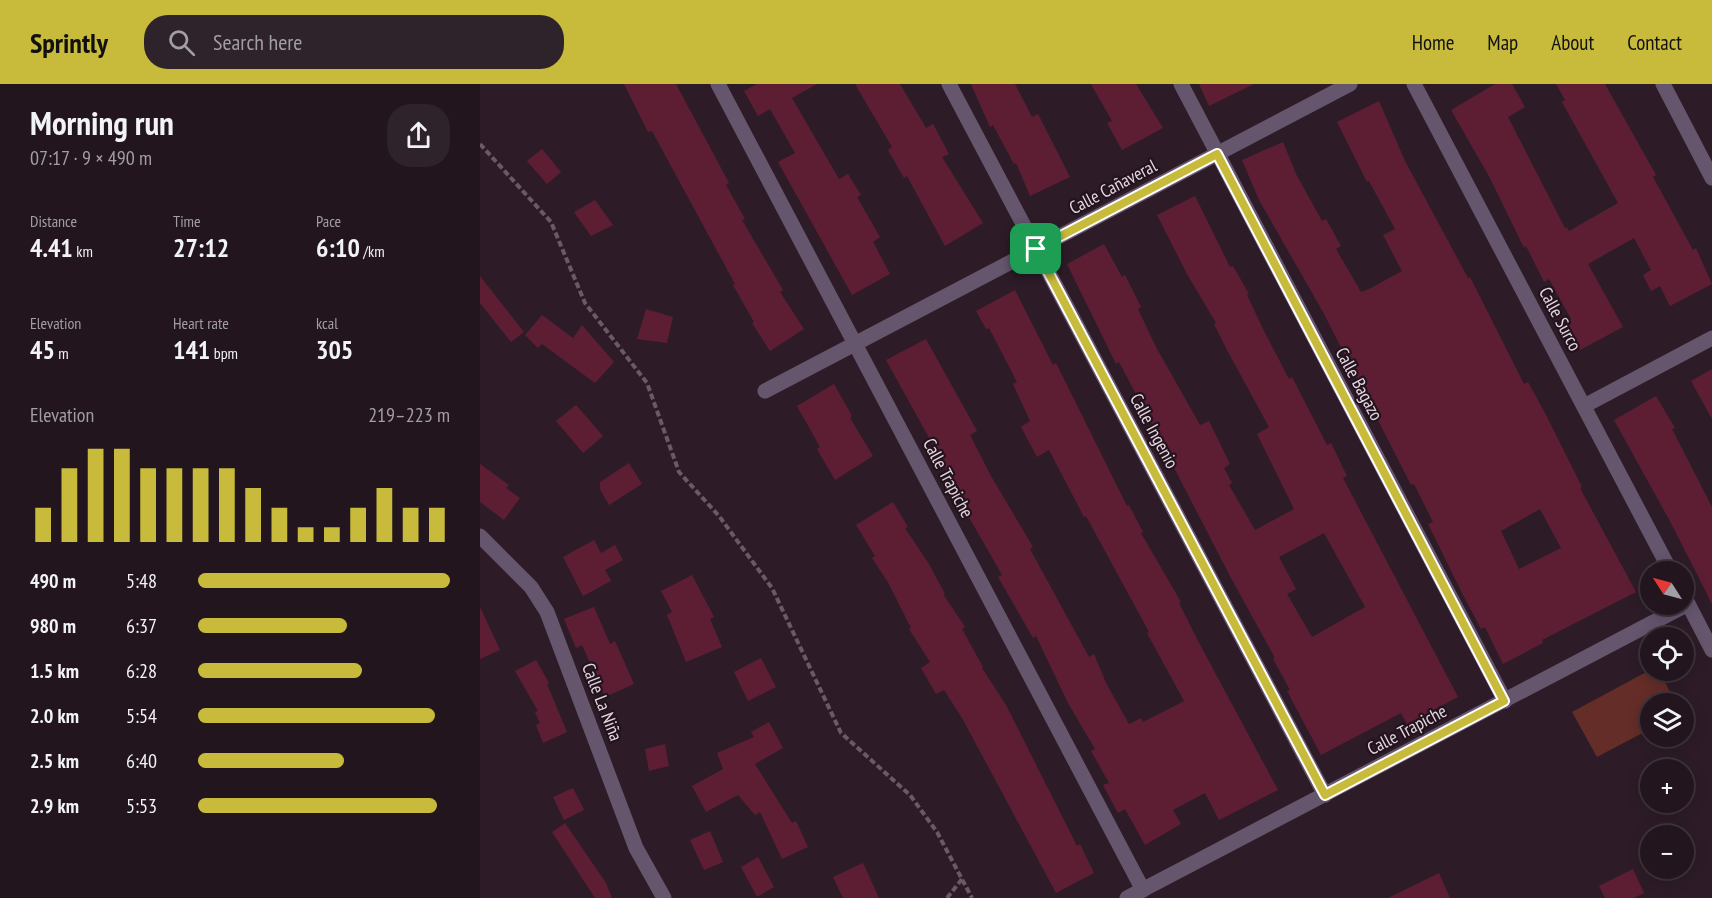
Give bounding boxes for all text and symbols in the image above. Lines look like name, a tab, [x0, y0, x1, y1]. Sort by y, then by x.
search box	[144, 15, 564, 69]
text: Sprintly	[30, 24, 108, 61]
icon: search	[165, 26, 198, 59]
text: Search here	[213, 28, 302, 56]
text: Home	[1412, 29, 1454, 56]
text: Map	[1487, 29, 1518, 56]
text: About	[1551, 29, 1594, 56]
text: Contact	[1627, 29, 1682, 56]
text: Morning run	[30, 101, 174, 144]
button: share	[387, 104, 450, 167]
text: 07:17 · 9 × 490 m	[30, 145, 152, 171]
street label: Calle Cañaveral	[1065, 154, 1161, 219]
text: Distance	[30, 211, 77, 231]
text: Time	[173, 211, 201, 231]
text: Pace	[316, 211, 341, 231]
pin	[1010, 223, 1061, 274]
text: 4.41	[30, 231, 73, 264]
text: 27:12	[173, 231, 229, 264]
text: 6:10	[316, 231, 360, 264]
icon: arrive	[1019, 232, 1052, 265]
text: km	[73, 241, 93, 261]
text: /km	[360, 241, 385, 261]
street label: Calle Surco	[1534, 283, 1587, 355]
text: Elevation	[30, 313, 81, 333]
text: Heart rate	[173, 313, 229, 333]
text: kcal	[316, 313, 338, 333]
text: 45	[30, 333, 55, 366]
text: 141	[173, 333, 210, 366]
text: 305	[316, 333, 353, 366]
text: m	[55, 343, 69, 363]
text: bpm	[210, 343, 238, 363]
street label: Calle Bagazo	[1331, 343, 1388, 424]
street label: Calle Ingenio	[1125, 389, 1184, 472]
text: Elevation	[30, 402, 94, 428]
text: 219–223 m	[368, 402, 450, 428]
street label: Calle Trapiche	[918, 434, 979, 521]
north arrow	[1640, 561, 1694, 615]
map controls	[1640, 561, 1694, 879]
text: 490 m	[30, 568, 76, 594]
text: 5:48	[126, 568, 157, 594]
text: 980 m	[30, 613, 76, 639]
text: 6:37	[126, 613, 157, 639]
button: locate	[1640, 627, 1694, 681]
text: 1.5 km	[30, 658, 79, 684]
text: 6:28	[126, 658, 157, 684]
street label: Calle La Niña	[577, 660, 628, 744]
button: layers	[1640, 693, 1694, 747]
street label: Calle Trapiche	[1363, 699, 1450, 760]
text: 2.0 km	[30, 703, 79, 729]
text: 5:54	[126, 703, 157, 729]
text: 2.5 km	[30, 748, 79, 774]
text: 6:40	[126, 748, 157, 774]
button: +	[1640, 759, 1694, 813]
text: 2.9 km	[30, 793, 79, 819]
text: 5:53	[126, 793, 157, 819]
button: −	[1640, 825, 1694, 879]

